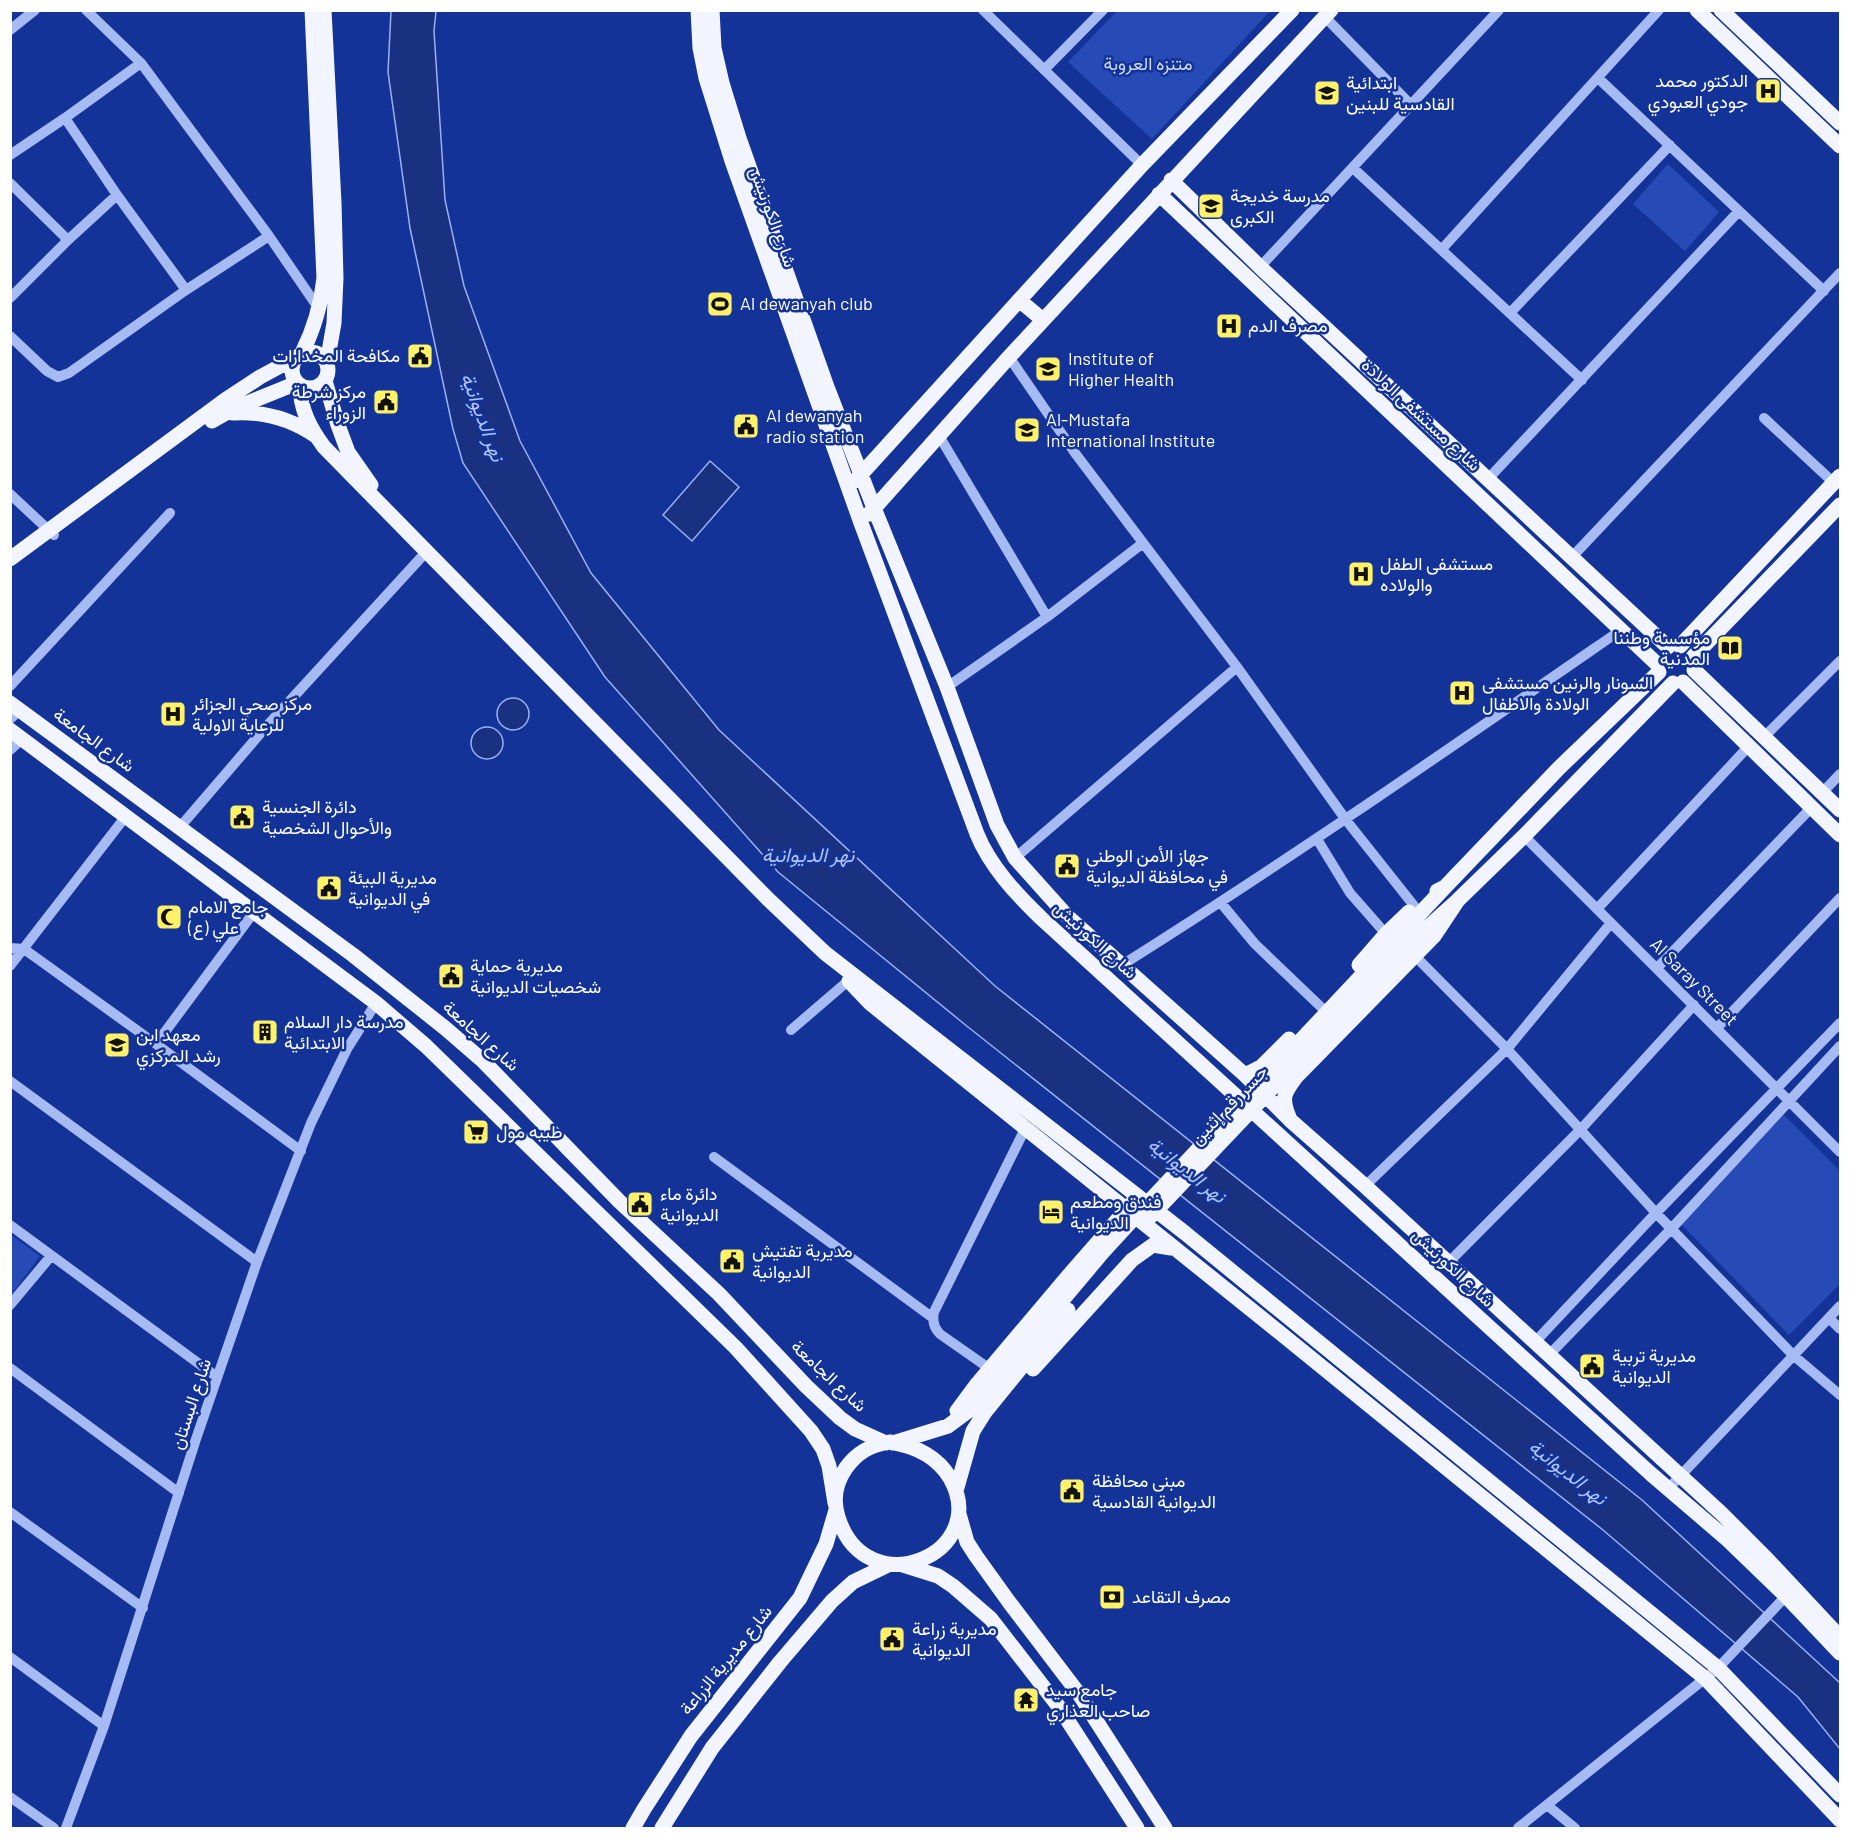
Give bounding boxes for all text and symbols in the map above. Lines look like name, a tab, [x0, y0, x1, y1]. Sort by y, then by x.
park label: متنزه العروبة	[1103, 52, 1193, 75]
place label: الدكتور محمد جودي العبودي	[1648, 69, 1748, 117]
place label: ابتدائية القادسية للبنين	[1346, 71, 1455, 115]
hospital icon: الدكتور محمد جودي العبودي	[1753, 76, 1783, 106]
school or university icon: ابتدائية القادسية للبنين	[1312, 78, 1342, 108]
street label: شارع الكورنيش	[744, 163, 802, 271]
place label: مدرسة خديجة الكبرى	[1230, 184, 1330, 228]
school or university icon: مدرسة خديجة الكبرى	[1196, 191, 1226, 221]
sports icon: Al dewanyah club	[705, 289, 735, 319]
place label: Al dewanyah club	[740, 292, 873, 314]
hospital icon: مصرف الدم	[1214, 311, 1244, 341]
place label: مصرف الدم	[1248, 314, 1328, 338]
public building icon: مكافحة المخدارات	[405, 341, 435, 371]
place label: مكافحة المخدارات	[273, 344, 400, 367]
place label: Institute of Higher Health	[1068, 347, 1174, 390]
street label: شارع مستشفى الولادة	[1356, 353, 1486, 477]
school or university icon: Institute of Higher Health	[1033, 354, 1063, 384]
water label: نهر الديوانية	[455, 369, 511, 466]
place label: مركز شرطة الزوراء	[292, 380, 366, 424]
public building icon: مركز شرطة الزوراء	[371, 387, 401, 417]
place label: Al dewanyah radio station	[766, 404, 865, 447]
place label: Al-Mustafa International Institute	[1046, 408, 1215, 451]
public building icon: Al dewanyah radio station	[731, 411, 761, 441]
school or university icon: Al-Mustafa International Institute	[1012, 415, 1042, 445]
place label: مستشفى الطفل والولاده	[1380, 552, 1493, 596]
hospital icon: مستشفى الطفل والولاده	[1346, 559, 1376, 589]
place label: مؤسسة وطننا المدنية	[1614, 626, 1710, 669]
library icon: مؤسسة وطننا المدنية	[1715, 633, 1745, 663]
place label: السونار والرنين مستشفى الولادة والاطفال	[1482, 671, 1653, 715]
hospital icon: السونار والرنين مستشفى الولادة والاطفال	[1447, 678, 1477, 708]
place label: مركز صحي الجزائر للرعاية الاولية	[191, 692, 312, 736]
hospital icon: مركز صحي الجزائر للرعاية الاولية	[158, 699, 188, 729]
street label: شارع الجامعة	[48, 702, 140, 778]
place label: دائرة الجنسية والأحوال الشخصية	[262, 795, 392, 839]
public building icon: دائرة الجنسية والأحوال الشخصية	[227, 802, 257, 832]
water label: نهر الديوانية	[762, 842, 856, 868]
place label: جهاز الأمن الوطني في محافظة الديوانية	[1086, 844, 1228, 892]
public building icon: جهاز الأمن الوطني في محافظة الديوانية	[1052, 851, 1082, 881]
place label: مديرية البيئة في الديوانية	[348, 866, 437, 914]
public building icon: مديرية البيئة في الديوانية	[314, 873, 344, 903]
place label: جامع الامام علي (ع)	[187, 895, 268, 943]
street label: شارع الكورنيش	[1048, 896, 1142, 984]
mosque icon: جامع الامام علي (ع)	[154, 902, 184, 932]
street label: Al Saray Street	[1646, 933, 1743, 1030]
place label: مديرية حماية شخصيات الديوانية	[470, 954, 601, 998]
public building icon: مديرية حماية شخصيات الديوانية	[436, 961, 466, 991]
street label: شارع الجامعة	[438, 995, 524, 1077]
place label: مدرسة دار السلام الابتدائية	[284, 1010, 404, 1053]
building icon: مدرسة دار السلام الابتدائية	[250, 1017, 280, 1047]
place label: معهد ابن رشد المركزي	[136, 1023, 221, 1071]
school or university icon: معهد ابن رشد المركزي	[102, 1030, 132, 1060]
street label: جسر رقم إثنين	[1185, 1060, 1273, 1150]
supermarket icon: طيبه مول	[461, 1117, 491, 1147]
place label: طيبه مول	[496, 1120, 563, 1143]
water label: نهر الديوانية	[1143, 1131, 1232, 1210]
place label: دائرة ماء الديوانية	[660, 1182, 719, 1226]
public building icon: دائرة ماء الديوانية	[625, 1189, 655, 1219]
place label: فندق ومطعم الديوانية	[1070, 1190, 1161, 1234]
hotel icon: فندق ومطعم الديوانية	[1036, 1197, 1066, 1227]
street label: شارع الكورنيش	[1406, 1223, 1500, 1313]
place label: مديرية تفتيش الديوانية	[752, 1239, 853, 1283]
public building icon: مديرية تفتيش الديوانية	[717, 1246, 747, 1276]
street label: شارع الجامعة	[786, 1335, 872, 1417]
place label: مديرية تربية الديوانية	[1612, 1344, 1696, 1388]
public building icon: مديرية تربية الديوانية	[1577, 1351, 1607, 1381]
street label: شارع البستان	[165, 1355, 217, 1453]
water label: نهر الديوانية	[1524, 1433, 1613, 1512]
place label: مبنى محافظة الديوانية القادسية	[1092, 1469, 1216, 1513]
public building icon: مبنى محافظة الديوانية القادسية	[1057, 1476, 1087, 1506]
bank icon: مصرف التقاعد	[1097, 1582, 1127, 1612]
place label: مصرف التقاعد	[1132, 1585, 1231, 1608]
street label: شارع مديرية الزراعة	[674, 1600, 778, 1720]
place label: مديرية زراعة الديوانية	[912, 1617, 997, 1661]
public building icon: مديرية زراعة الديوانية	[877, 1624, 907, 1654]
place label: جامع سيد صاحب العذاري	[1046, 1678, 1150, 1726]
temple icon: جامع سيد صاحب العذاري	[1011, 1685, 1041, 1715]

